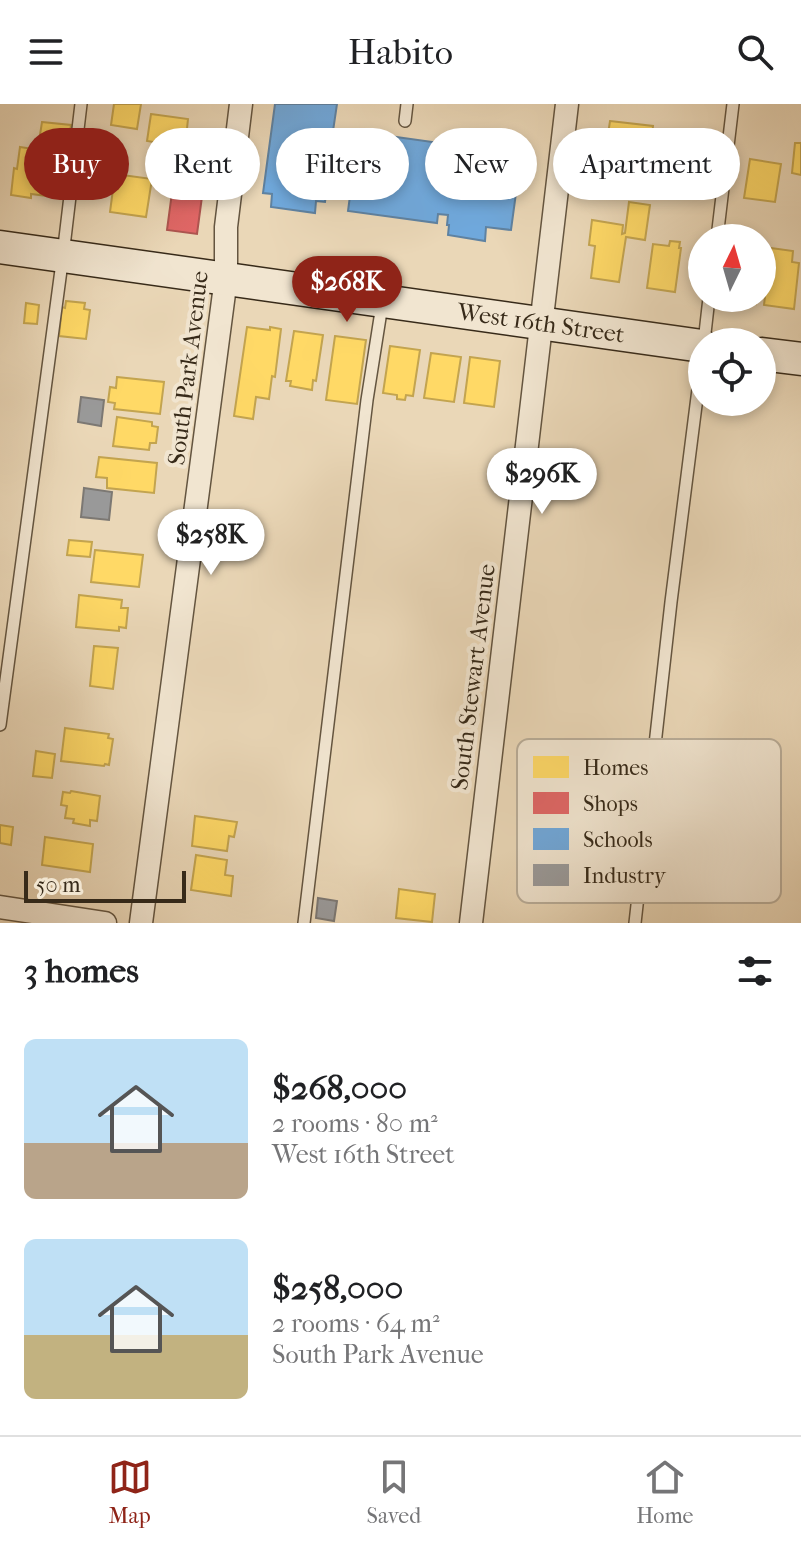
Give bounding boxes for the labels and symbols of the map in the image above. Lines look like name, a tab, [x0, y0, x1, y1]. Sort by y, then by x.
north arrow	[688, 224, 776, 312]
pin: $268K	[291, 256, 403, 324]
street label: South Park Avenue	[162, 269, 214, 467]
street label: West 16th Street	[455, 297, 627, 349]
pin: $296K	[486, 448, 598, 516]
pin: $258K	[155, 509, 267, 577]
street label: South Stewart Avenue	[445, 562, 501, 792]
legend	[517, 739, 781, 903]
text: Homes	[583, 755, 648, 781]
text: Shops	[583, 791, 638, 817]
text: Schools	[583, 827, 653, 853]
text: Industry	[583, 863, 667, 889]
scale bar	[24, 867, 186, 903]

